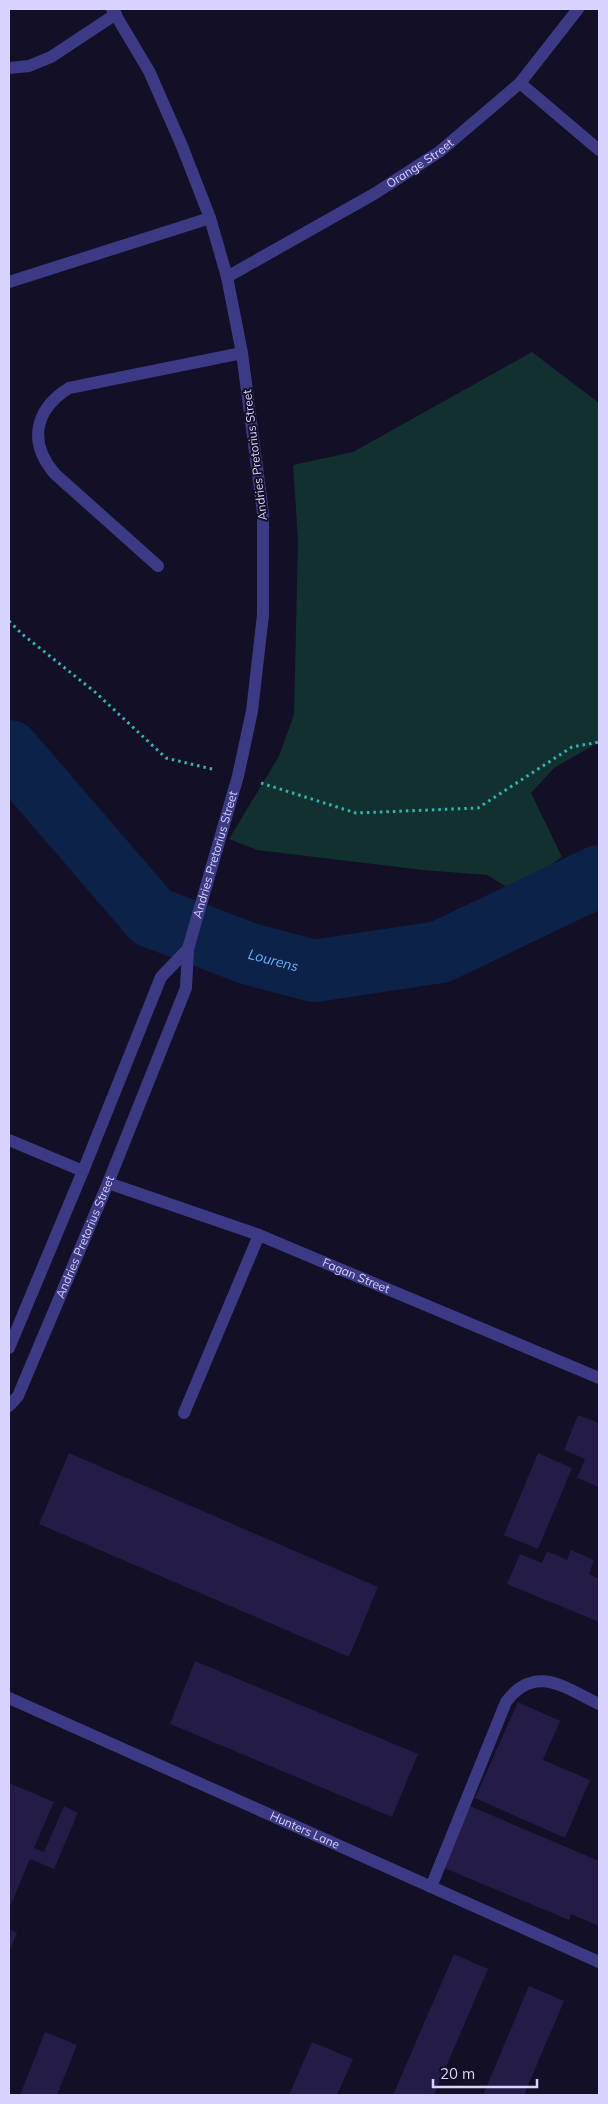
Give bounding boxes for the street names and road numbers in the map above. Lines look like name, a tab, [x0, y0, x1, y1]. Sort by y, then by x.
street label: Orange Street	[383, 135, 456, 191]
street label: Andries Pretorius Street	[239, 389, 270, 521]
street label: Andries Pretorius Street	[189, 789, 240, 920]
street label: Andries Pretorius Street	[52, 1173, 117, 1301]
street label: Fagan Street	[320, 1255, 392, 1296]
street label: Hunters Lane	[268, 1808, 342, 1852]

